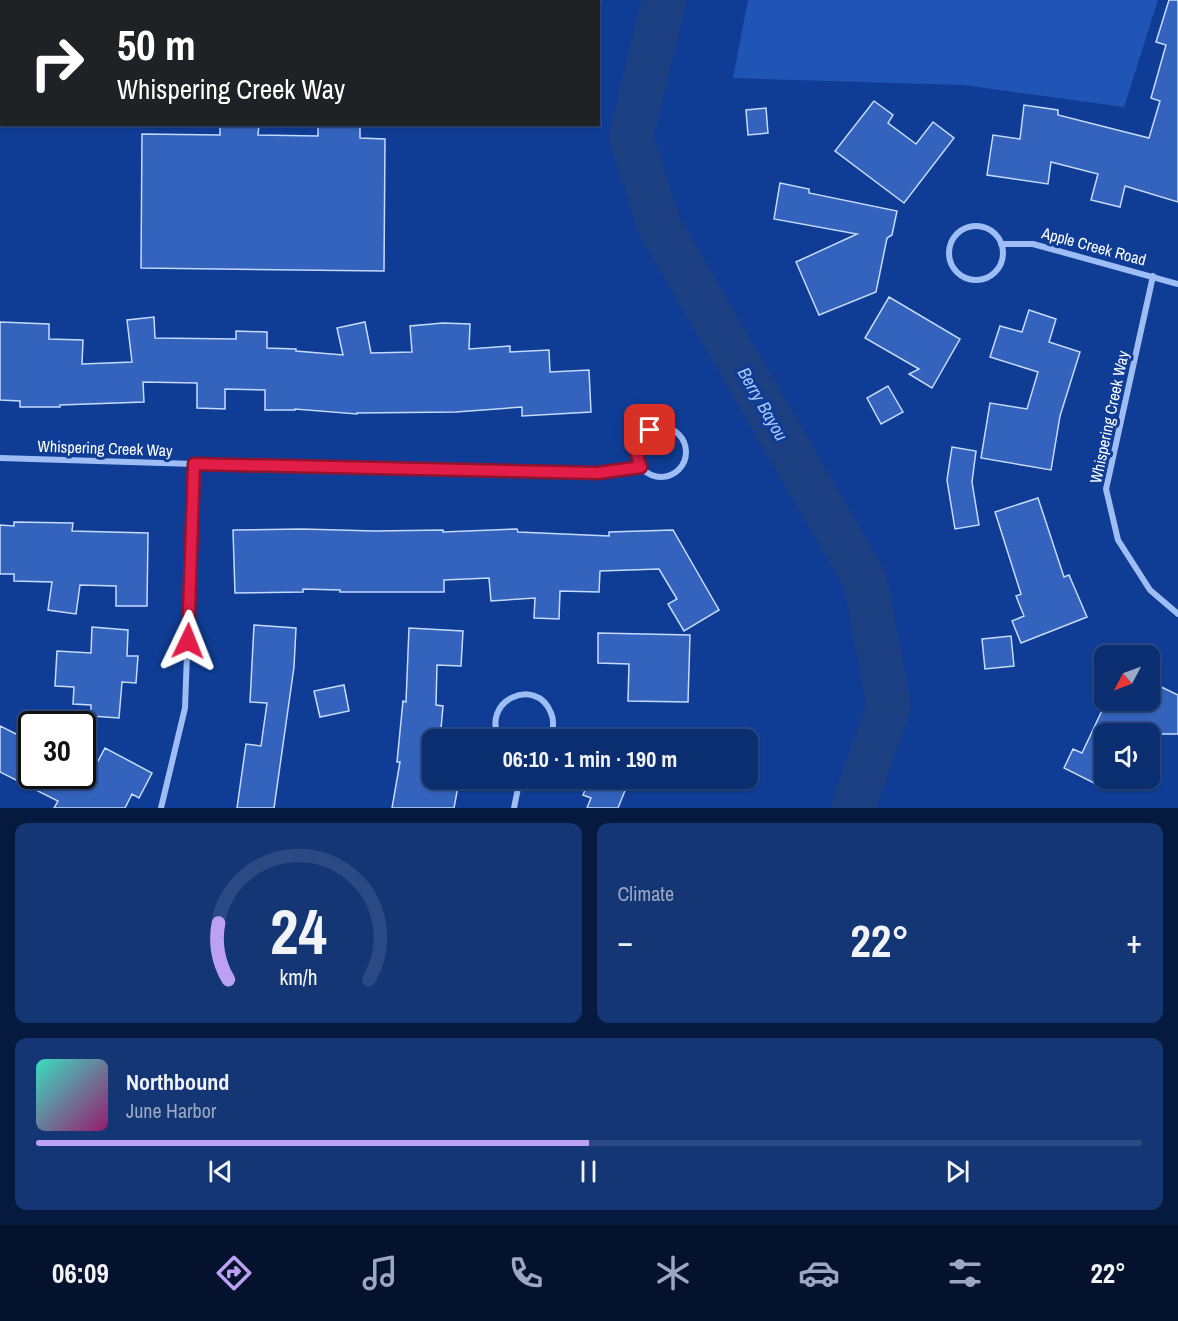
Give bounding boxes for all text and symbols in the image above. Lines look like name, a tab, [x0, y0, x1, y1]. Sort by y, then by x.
text: 50 m	[117, 17, 196, 73]
icon: right	[18, 24, 96, 102]
text: Whispering Creek Way	[117, 71, 345, 107]
street label: Apple Creek Road	[1038, 221, 1149, 270]
street label: Whispering Creek Way	[1084, 348, 1134, 485]
water label: Berry Bayou	[732, 363, 794, 445]
pin	[624, 404, 675, 455]
icon: arrive	[633, 413, 666, 446]
street label: Whispering Creek Way	[37, 435, 173, 461]
position arrow	[156, 609, 220, 673]
north arrow	[1094, 645, 1160, 711]
map controls	[1094, 645, 1160, 789]
speed limit sign: 30	[18, 711, 96, 789]
button: sound	[1094, 723, 1160, 789]
text: 06:10 · 1 min · 190 m	[503, 744, 677, 774]
text: Climate	[618, 880, 674, 907]
text: 24	[270, 889, 327, 973]
text: 22°	[850, 910, 909, 971]
text: −	[618, 919, 633, 963]
text: +	[1126, 919, 1142, 963]
text: km/h	[279, 963, 317, 992]
text: Northbound	[126, 1067, 229, 1097]
text: June Harbor	[126, 1097, 216, 1124]
icon: previous	[204, 1155, 237, 1188]
icon: pause	[572, 1155, 605, 1188]
icon: next	[941, 1155, 974, 1188]
icon: directions	[213, 1252, 255, 1294]
icon: music	[359, 1252, 401, 1294]
icon: phone	[505, 1252, 547, 1294]
icon: climate	[652, 1252, 694, 1294]
icon: car	[798, 1252, 840, 1294]
icon: filters	[944, 1252, 986, 1294]
text: 06:09	[52, 1255, 109, 1291]
text: 22°	[1090, 1255, 1126, 1291]

